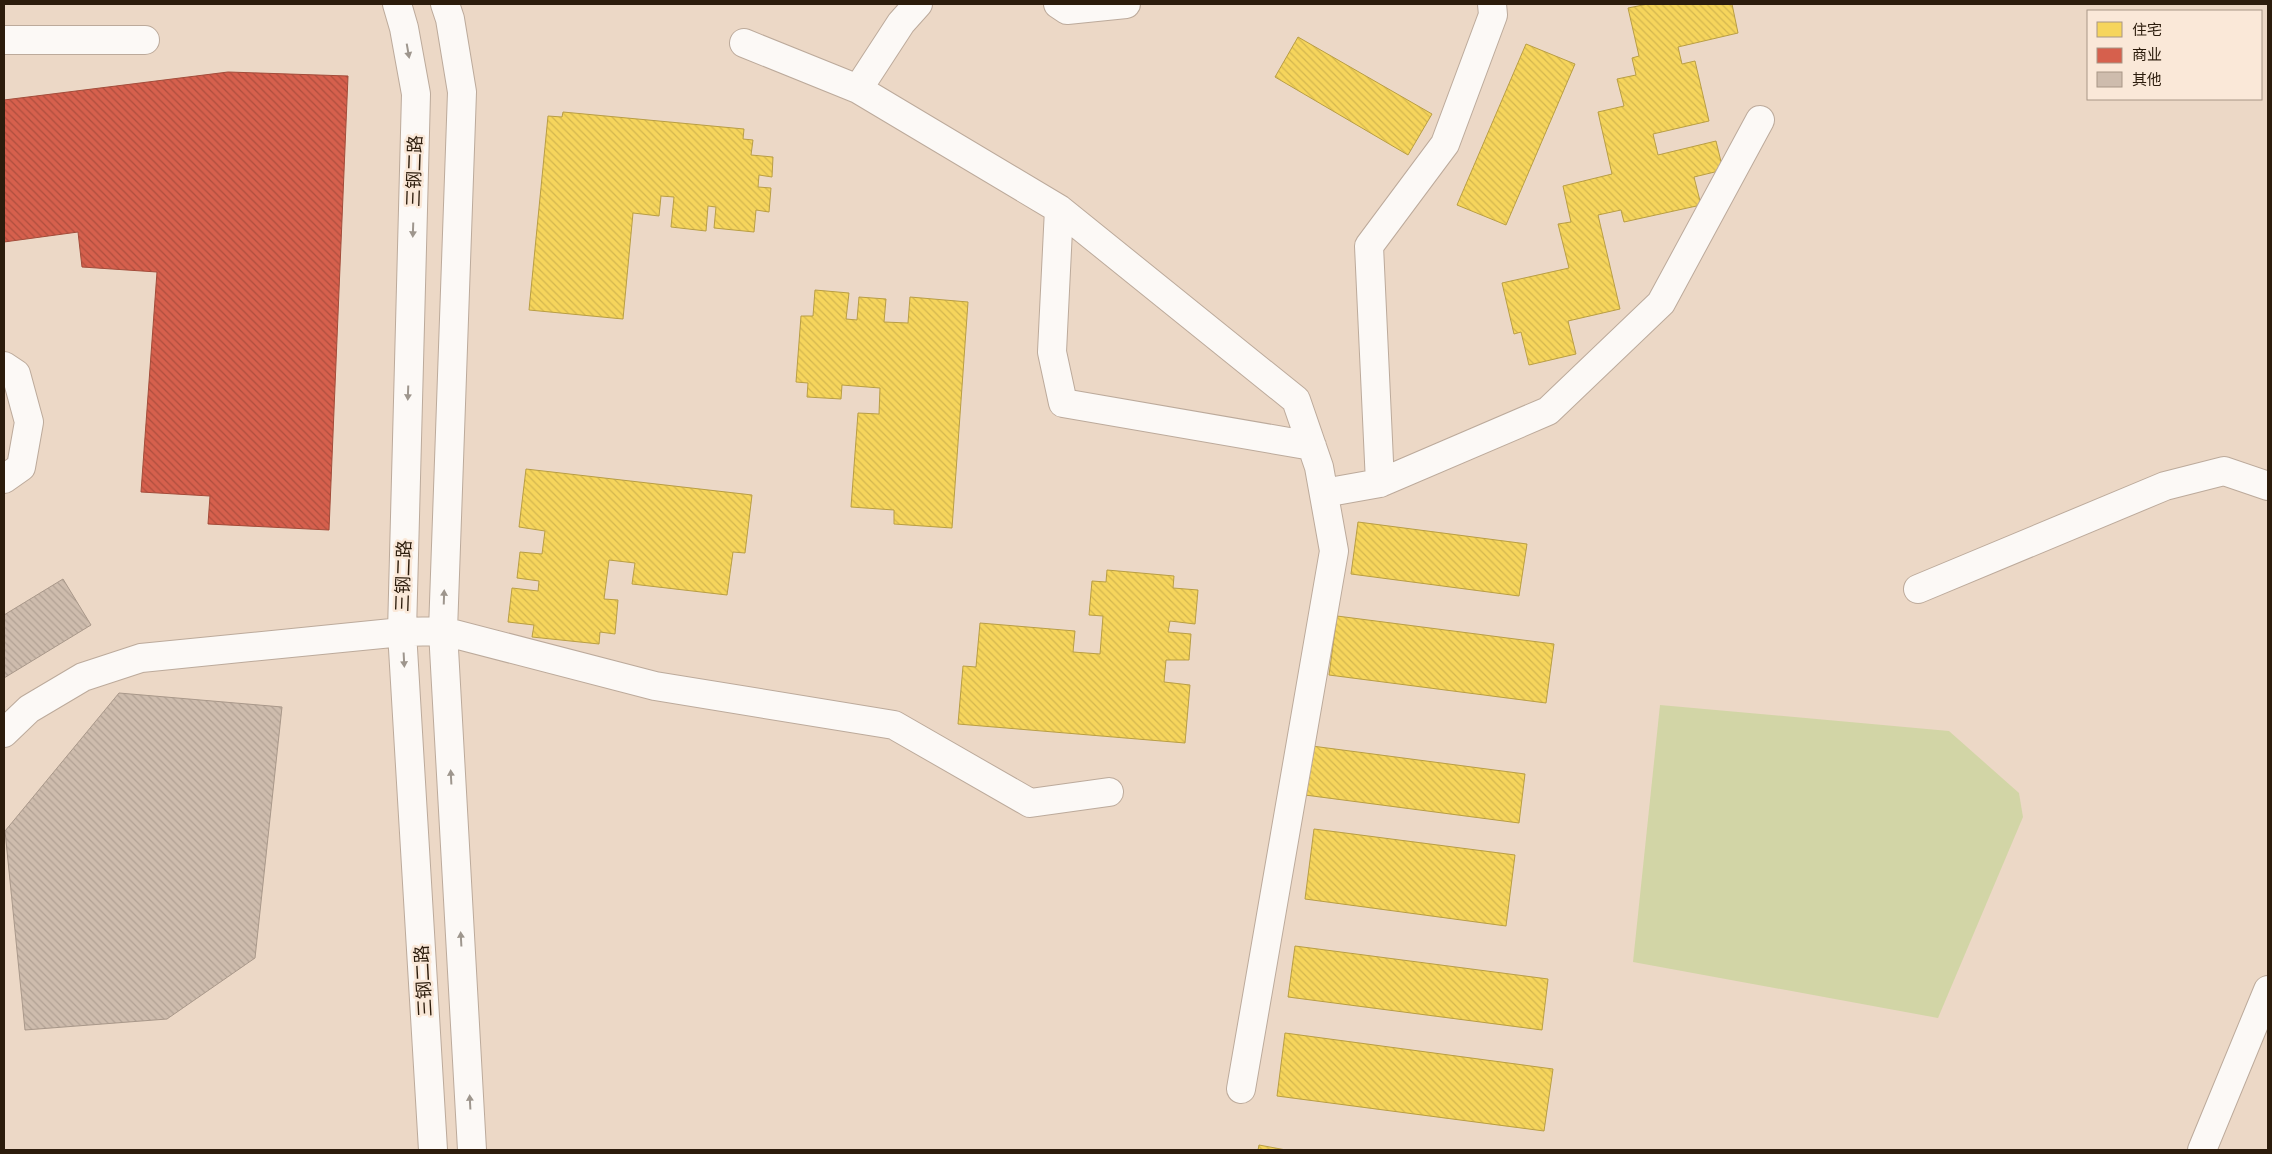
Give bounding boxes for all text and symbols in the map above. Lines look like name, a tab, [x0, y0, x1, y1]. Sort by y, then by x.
legend	[2087, 10, 2262, 100]
text: 住宅	[2132, 21, 2162, 39]
one-way arrow	[405, 43, 413, 59]
text: 商业	[2132, 46, 2162, 64]
text: 其他	[2132, 71, 2162, 89]
street label: 三钢二路	[402, 135, 426, 207]
one-way arrow	[408, 223, 416, 239]
one-way arrow	[404, 385, 412, 401]
street label: 三钢二路	[391, 540, 415, 612]
one-way arrow	[441, 589, 449, 605]
one-way arrow	[400, 652, 408, 668]
one-way arrow	[447, 769, 455, 785]
one-way arrow	[456, 931, 464, 947]
street label: 三钢二路	[411, 944, 435, 1018]
one-way arrow	[465, 1093, 473, 1109]

